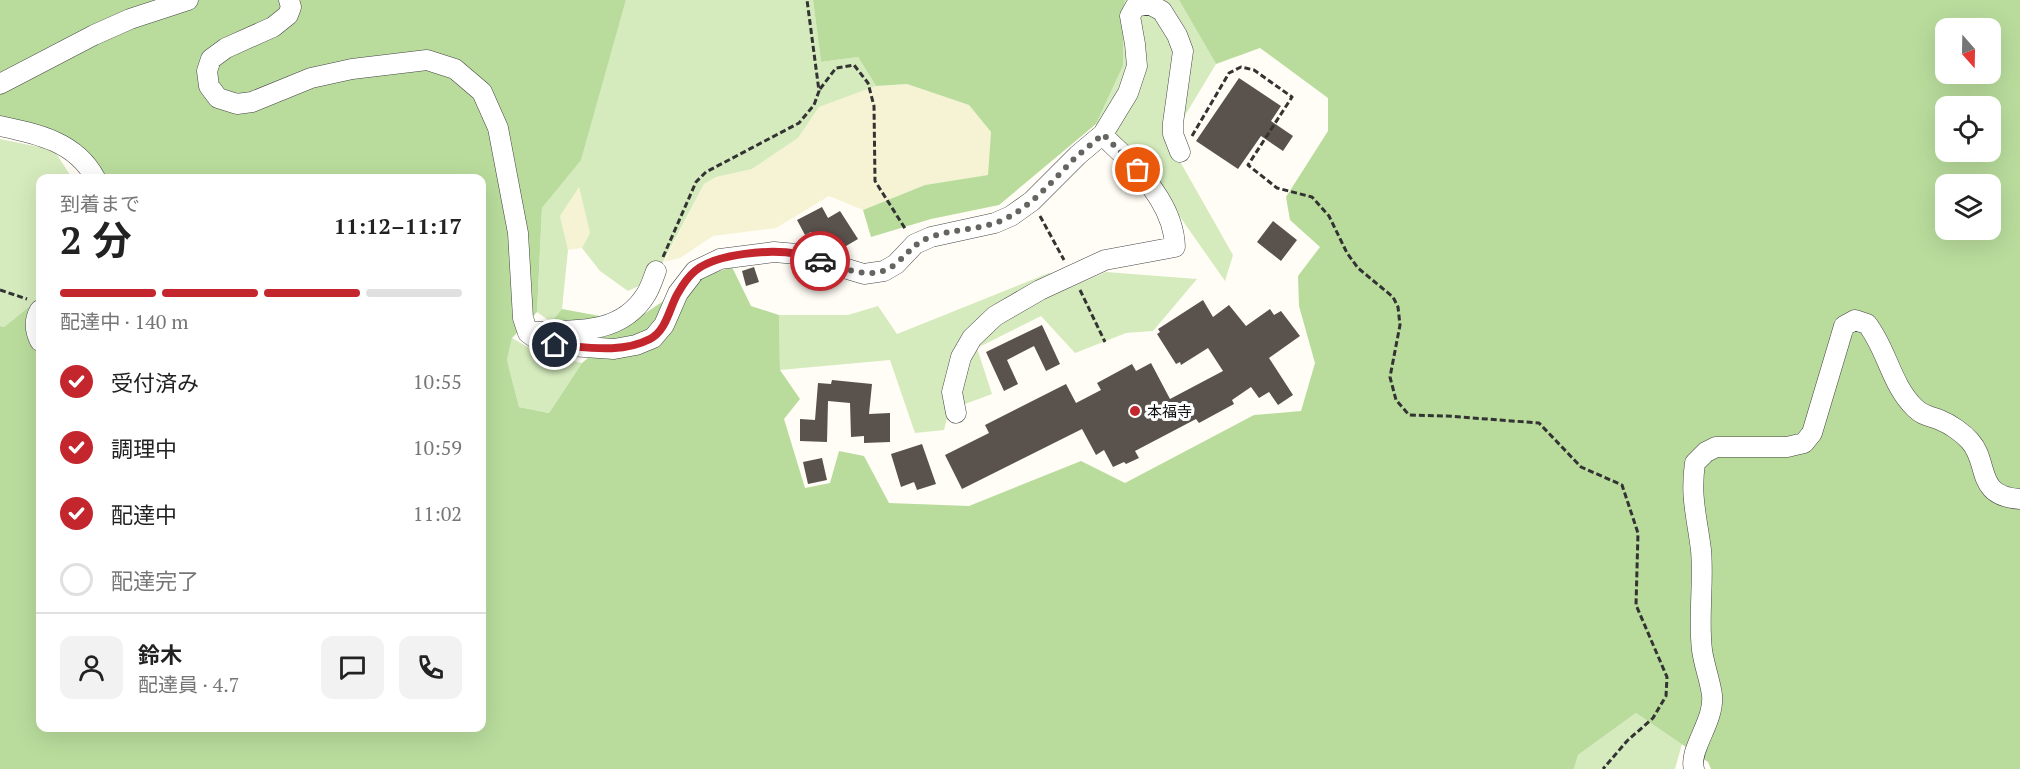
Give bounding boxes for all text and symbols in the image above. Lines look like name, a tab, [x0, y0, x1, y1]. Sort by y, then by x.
north arrow	[1935, 18, 2001, 84]
map controls	[1935, 18, 2001, 240]
button: locate	[1935, 96, 2001, 162]
pin	[1112, 144, 1163, 195]
icon: bag	[1121, 153, 1154, 186]
button: layers	[1935, 174, 2001, 240]
text: 到着まで	[60, 190, 140, 217]
text: 11:12–11:17	[334, 211, 462, 240]
text: 2 分	[60, 213, 132, 265]
courier	[790, 231, 850, 291]
icon: car	[804, 245, 837, 278]
text: 配達中 · 140 m	[60, 308, 189, 335]
pin	[529, 319, 580, 370]
icon: home	[538, 328, 571, 361]
icon: check	[60, 365, 93, 398]
text: 受付済み	[111, 368, 199, 397]
text: 10:55	[413, 368, 462, 395]
place label: 本福寺	[1147, 401, 1192, 421]
marker: 本福寺	[1128, 404, 1142, 418]
icon: check	[60, 431, 93, 464]
text: 調理中	[111, 434, 177, 463]
text: 10:59	[413, 434, 462, 461]
icon: check	[60, 497, 93, 530]
text: 配達中	[111, 500, 177, 529]
text: 11:02	[413, 500, 462, 527]
text: 配達完了	[111, 566, 199, 595]
button: person	[60, 636, 123, 699]
button: chat	[321, 636, 384, 699]
button: phone	[399, 636, 462, 699]
text: 鈴木	[138, 640, 182, 669]
text: 配達員 · 4.7	[138, 671, 239, 698]

